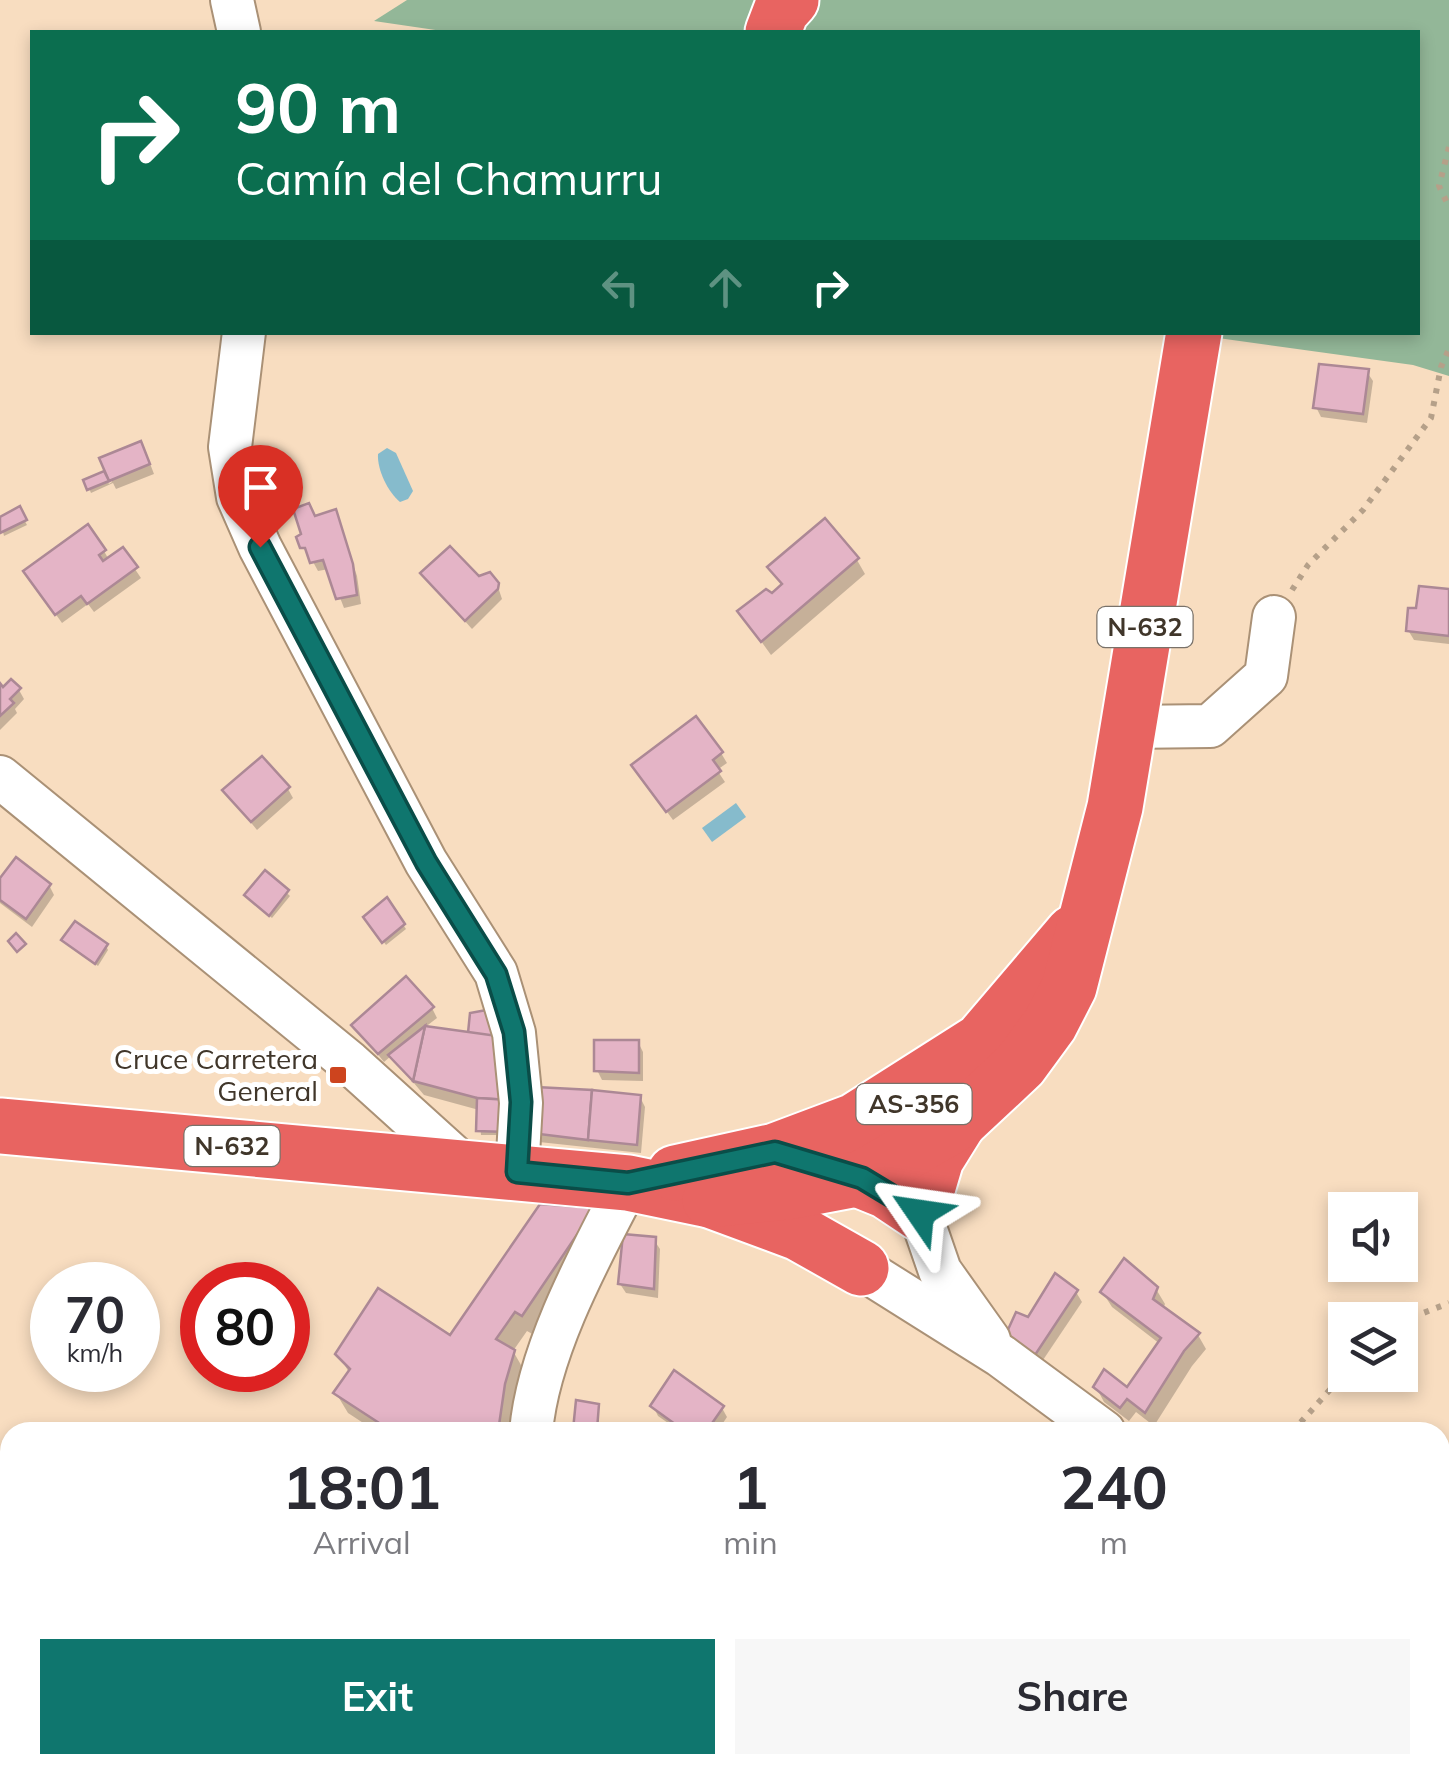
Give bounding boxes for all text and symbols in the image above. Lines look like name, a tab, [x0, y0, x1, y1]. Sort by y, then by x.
text: 90 m	[235, 63, 401, 151]
icon: right	[70, 70, 200, 200]
text: Camín del Chamurru	[235, 150, 663, 206]
icon: left	[593, 260, 648, 315]
icon: ahead	[698, 260, 753, 315]
icon: right	[803, 260, 858, 315]
pin	[218, 445, 303, 548]
icon: arrive	[233, 460, 288, 515]
road number: N-632	[1098, 607, 1192, 647]
place label: Cruce Carretera General	[114, 1041, 318, 1108]
marker: Cruce Carretera General	[327, 1064, 349, 1086]
road number: AS-356	[856, 1084, 972, 1124]
road number: N-632	[184, 1126, 280, 1166]
position arrow	[868, 1161, 972, 1265]
map controls	[1328, 1192, 1418, 1392]
button: sound	[1328, 1192, 1418, 1282]
speed limit sign: 80	[180, 1262, 310, 1392]
text: 70	[65, 1283, 125, 1346]
button: layers	[1328, 1302, 1418, 1392]
text: km/h	[67, 1337, 123, 1368]
text: 18:01	[282, 1449, 441, 1524]
text: 1	[732, 1449, 768, 1524]
text: 240	[1060, 1449, 1168, 1524]
text: Arrival	[313, 1522, 411, 1562]
text: min	[723, 1522, 778, 1562]
text: m	[1100, 1522, 1128, 1562]
button: Exit	[40, 1639, 715, 1754]
button: Share	[735, 1639, 1410, 1754]

